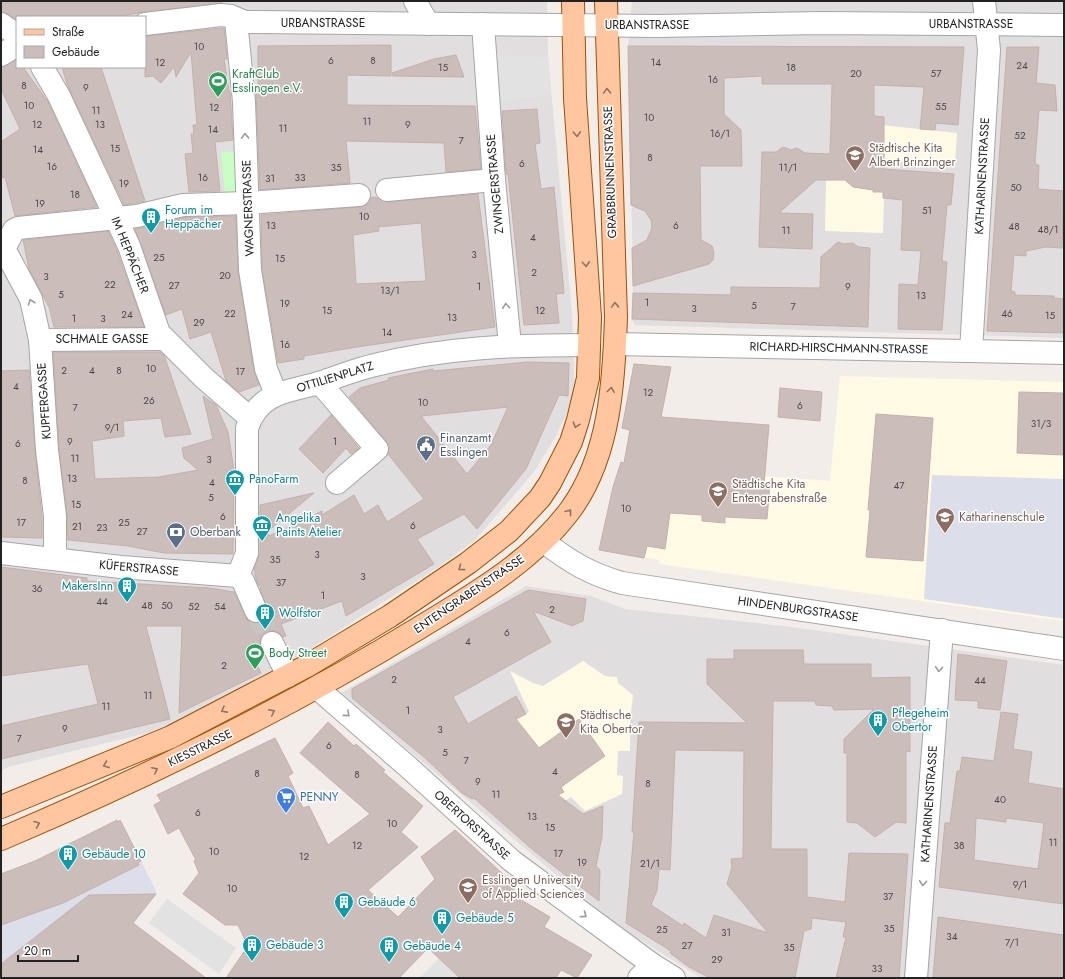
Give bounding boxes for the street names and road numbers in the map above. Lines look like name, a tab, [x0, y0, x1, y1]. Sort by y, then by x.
street label: URBANSTRASSE	[281, 14, 365, 32]
street label: URBANSTRASSE	[929, 15, 1013, 33]
street label: URBANSTRASSE	[605, 16, 689, 34]
street label: GRABBRUNNENSTRASSE	[599, 105, 621, 239]
street label: KATHARINENSTRASSE	[970, 117, 994, 235]
street label: ZWINGERSTRASSE	[482, 133, 508, 235]
street label: WAGNERSTRASSE	[237, 159, 259, 257]
street label: IM HEPPÄCHER	[106, 214, 154, 296]
street label: SCHMALE GASSE	[55, 330, 149, 348]
street label: RICHARD-HIRSCHMANN-STRASSE	[749, 337, 929, 359]
street label: OTTILIENPLATZ	[294, 357, 376, 397]
street label: KUPFERGASSE	[32, 362, 56, 440]
street label: ENTENGRABENSTRASSE	[410, 550, 528, 638]
street label: KÜFERSTRASSE	[98, 556, 180, 580]
street label: HINDENBURGSTRASSE	[737, 592, 859, 626]
street label: KIESSTRASSE	[165, 725, 235, 771]
street label: KATHARINENSTRASSE	[916, 745, 942, 863]
street label: OBERTORSTRASSE	[430, 786, 514, 864]

